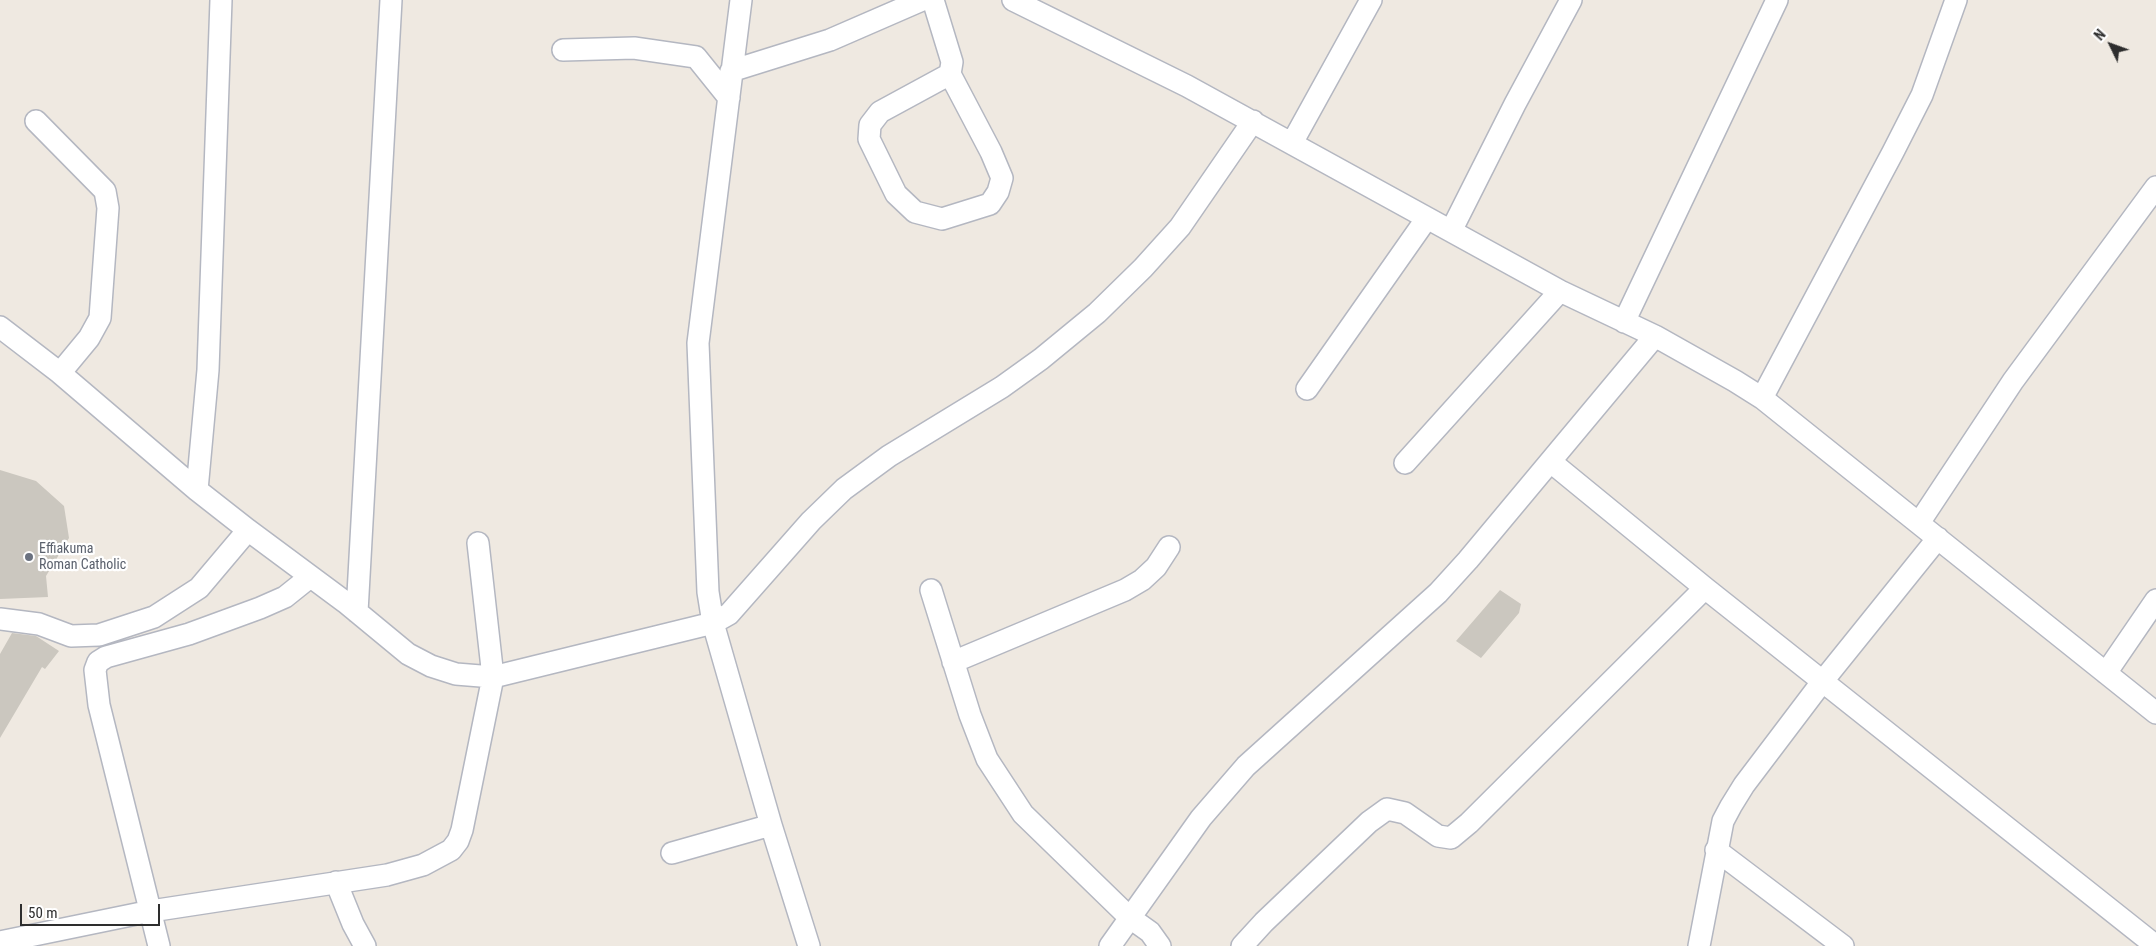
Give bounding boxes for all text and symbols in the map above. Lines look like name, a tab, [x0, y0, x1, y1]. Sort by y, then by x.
north arrow	[2086, 20, 2136, 70]
text: N	[2091, 26, 2109, 44]
place label: Effiakuma Roman Catholic	[39, 541, 126, 574]
marker: Effiakuma Roman Catholic	[23, 551, 35, 563]
scale bar	[22, 894, 162, 926]
text: 50 m	[28, 904, 58, 922]

